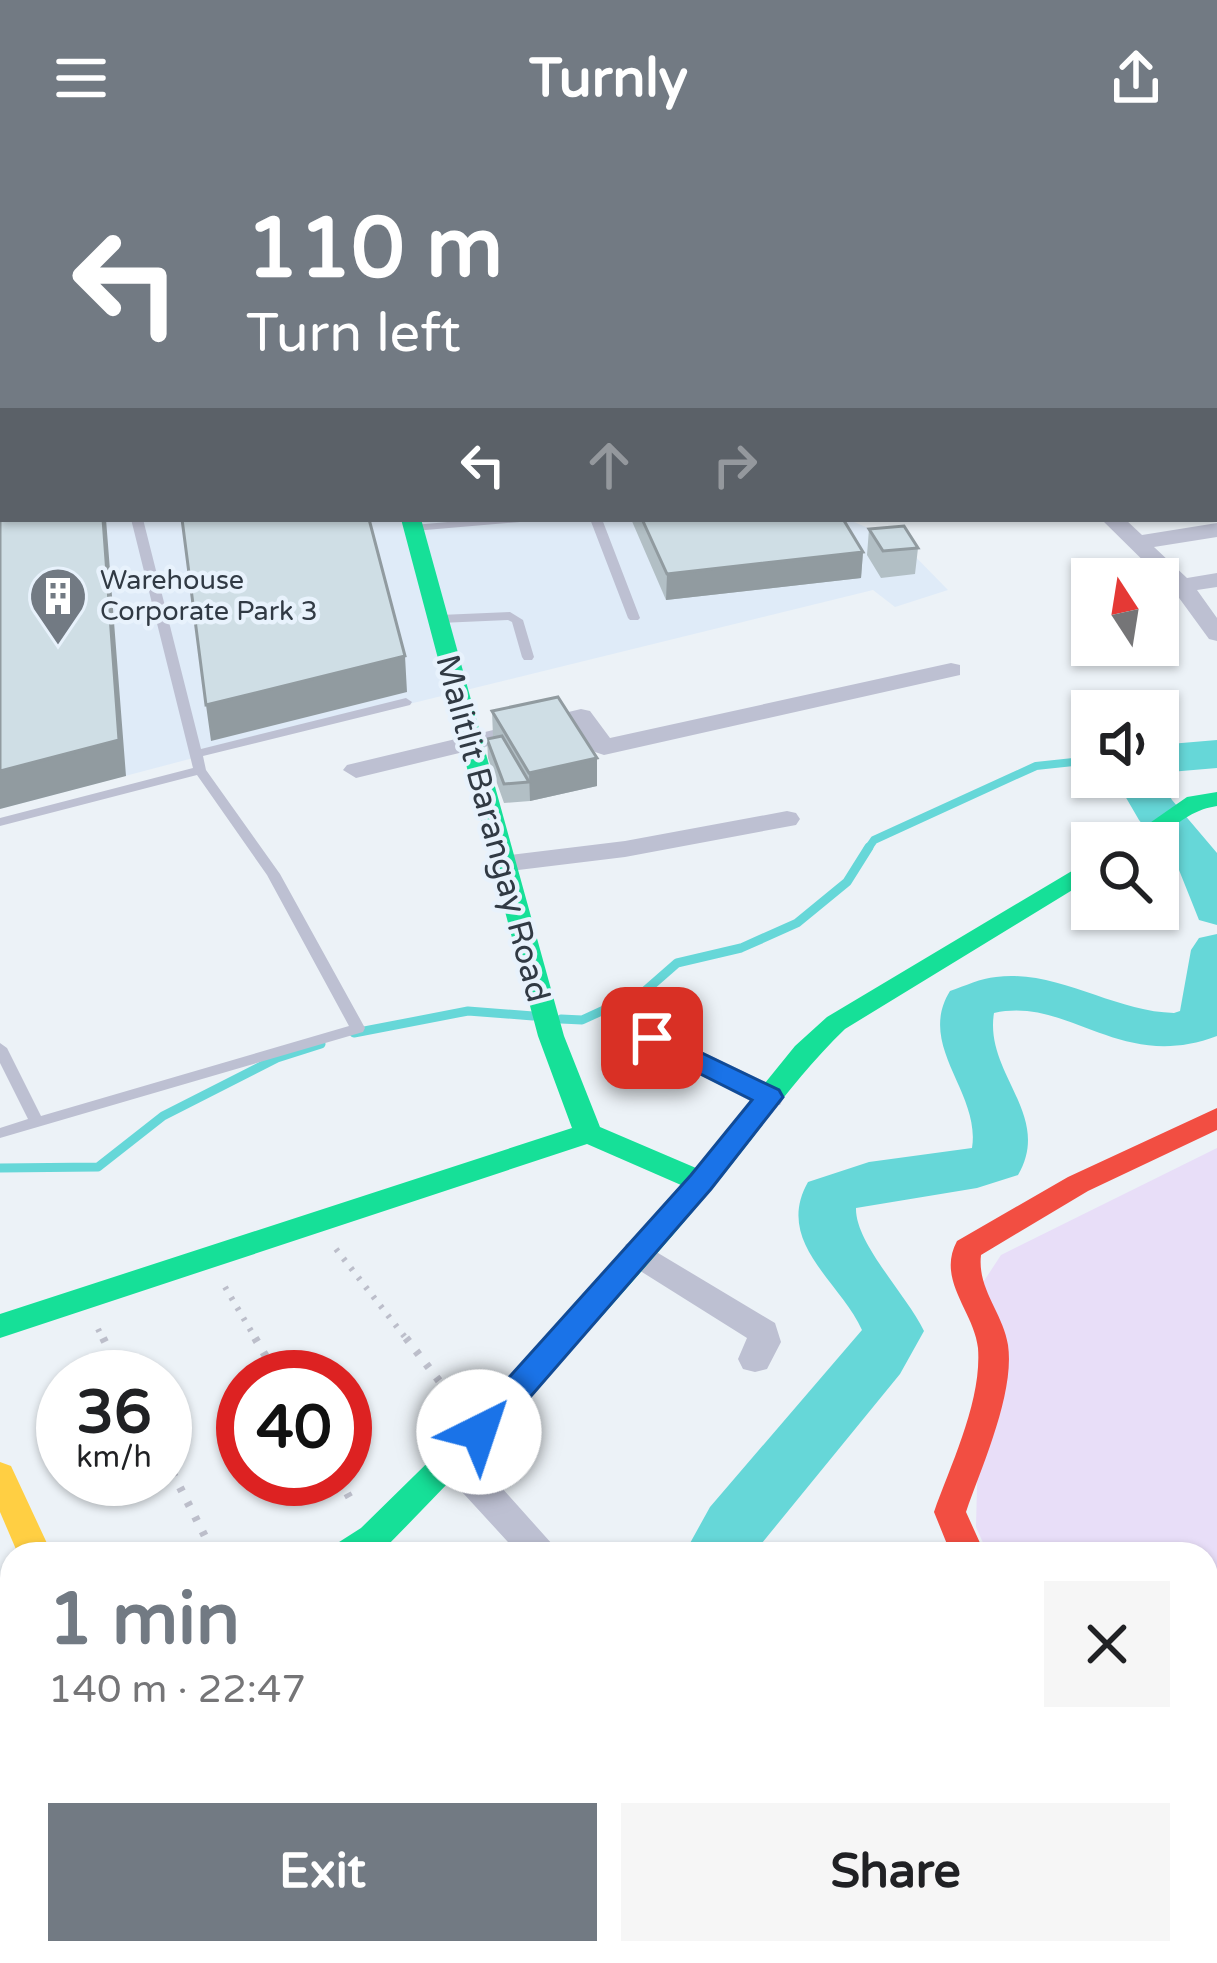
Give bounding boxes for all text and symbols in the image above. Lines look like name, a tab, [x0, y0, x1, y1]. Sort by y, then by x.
icon: menu	[48, 45, 114, 111]
icon: share	[1103, 45, 1169, 111]
text: Turnly	[529, 46, 688, 111]
text: 110 m	[246, 199, 503, 300]
icon: left	[48, 204, 204, 360]
text: Turn left	[246, 301, 461, 366]
icon: left	[450, 432, 516, 498]
icon: ahead	[576, 432, 642, 498]
icon: right	[702, 432, 768, 498]
north arrow	[1071, 558, 1179, 666]
map controls	[1071, 558, 1179, 930]
place label: Warehouse Corporate Park 3	[100, 564, 318, 628]
building icon: Warehouse Corporate Park 3	[27, 565, 89, 647]
street label: Malitlit Barangay Road	[427, 650, 558, 1006]
button: sound	[1071, 690, 1179, 798]
button: search	[1071, 822, 1179, 930]
pin	[601, 987, 703, 1089]
icon: arrive	[619, 1005, 685, 1071]
speed limit sign: 40	[216, 1350, 372, 1506]
position arrow	[416, 1369, 542, 1495]
text: 36	[76, 1377, 152, 1449]
text: km/h	[76, 1439, 152, 1476]
text: 1 min	[48, 1577, 240, 1664]
button: close	[1044, 1581, 1170, 1707]
text: 140 m · 22:47	[48, 1666, 306, 1713]
button: Exit	[48, 1803, 597, 1941]
button: Share	[621, 1803, 1170, 1941]

